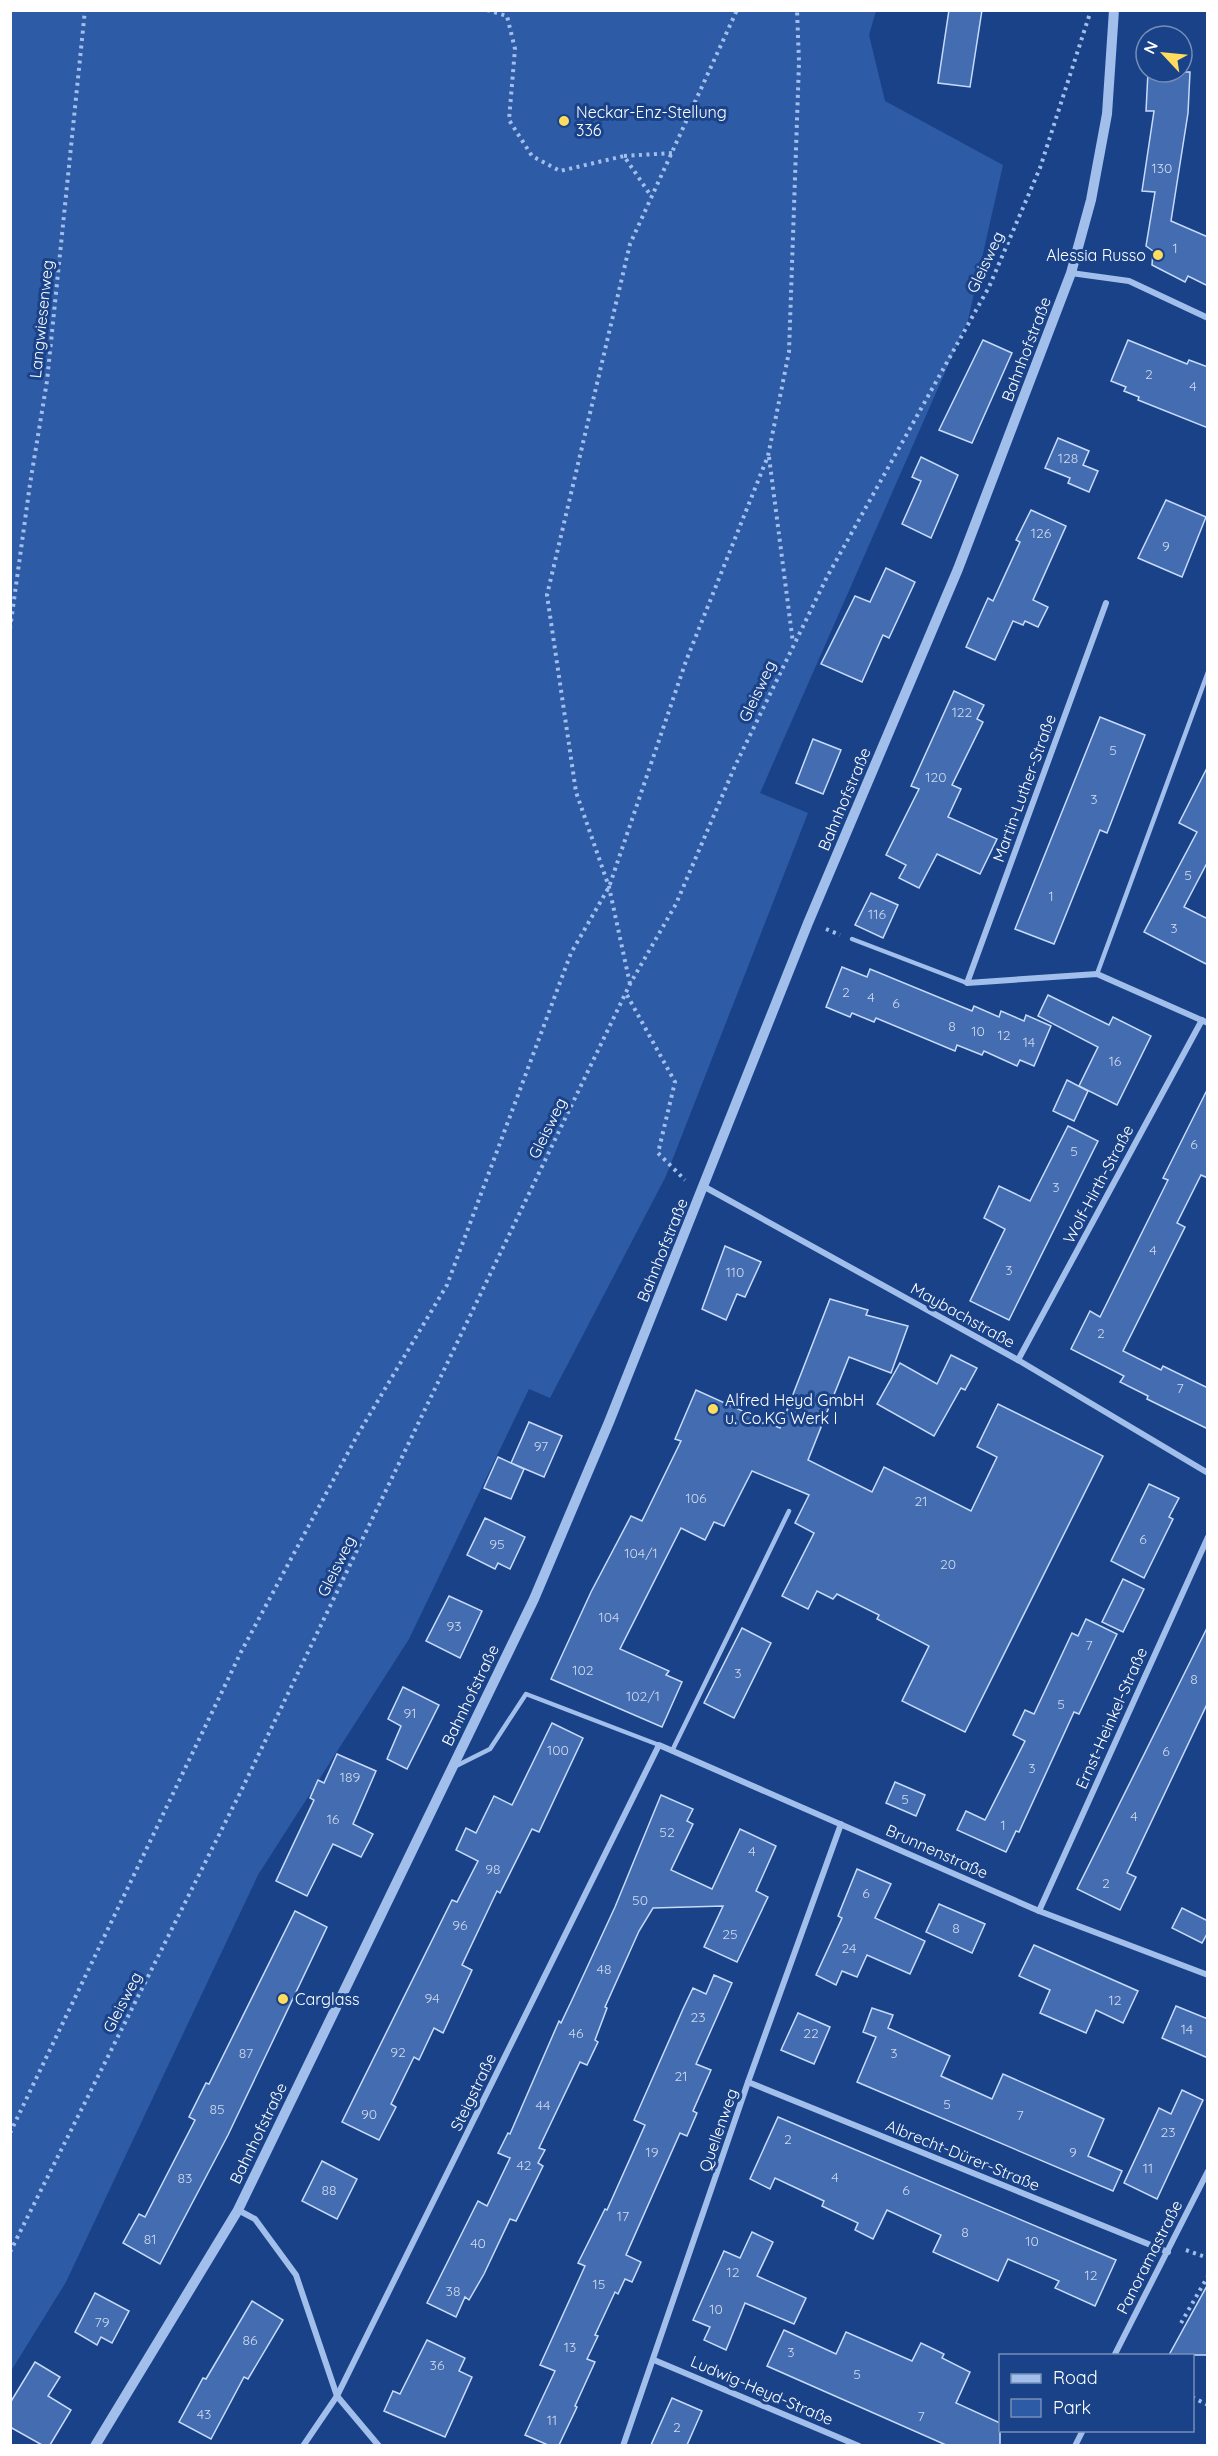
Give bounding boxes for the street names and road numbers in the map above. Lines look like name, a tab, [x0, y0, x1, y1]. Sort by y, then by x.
street label: Gleisweg	[962, 228, 1008, 296]
street label: Langwiesenweg	[25, 259, 57, 379]
street label: Bahnhofstraße	[997, 294, 1055, 404]
street label: Gleisweg	[734, 657, 780, 725]
street label: Martin-Luther-Straße	[988, 711, 1060, 865]
street label: Bahnhofstraße	[813, 744, 875, 854]
street label: Gleisweg	[524, 1094, 570, 1162]
street label: Wolf-Hirth-Straße	[1058, 1121, 1138, 1247]
street label: Bahnhofstraße	[632, 1195, 692, 1305]
street label: Maybachstraße	[907, 1278, 1019, 1352]
street label: Gleisweg	[313, 1532, 359, 1600]
street label: Bahnhofstraße	[437, 1641, 503, 1749]
street label: Ernst-Heinkel-Straße	[1071, 1644, 1151, 1792]
street label: Brunnenstraße	[883, 1820, 991, 1882]
street label: Gleisweg	[98, 1968, 146, 2036]
street label: Steigstraße	[446, 2050, 500, 2134]
street label: Bahnhofstraße	[225, 2079, 291, 2187]
street label: Quellenweg	[694, 2086, 742, 2174]
street label: Albrecht-Dürer-Straße	[883, 2115, 1043, 2195]
street label: Panoramastraße	[1112, 2197, 1186, 2317]
street label: Ludwig-Heyd-Straße	[688, 2351, 836, 2429]

